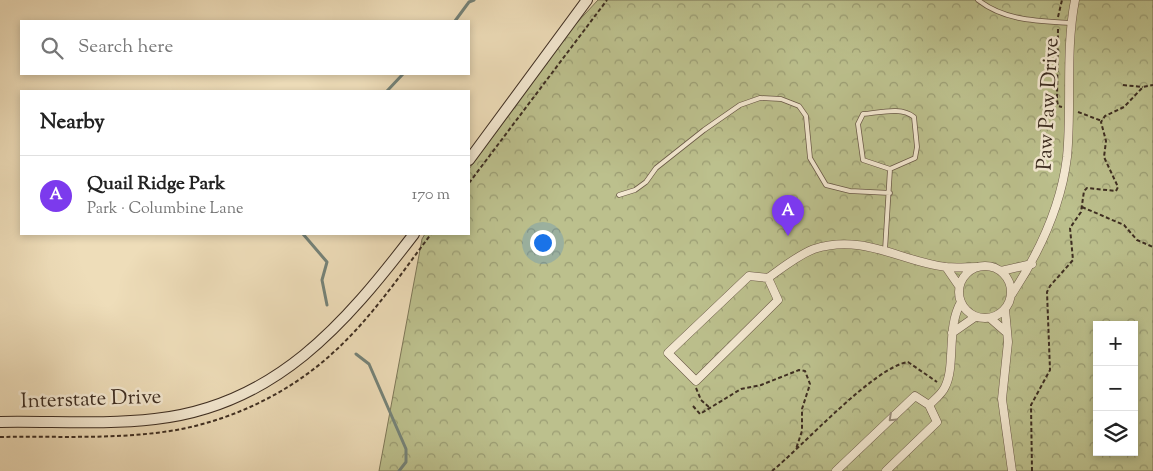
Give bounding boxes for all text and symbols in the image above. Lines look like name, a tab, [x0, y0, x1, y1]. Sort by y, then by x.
search box	[20, 20, 470, 75]
icon: search	[38, 34, 66, 62]
text: Search here	[78, 34, 173, 61]
street label: Paw Paw Drive	[1031, 37, 1067, 171]
text: Nearby	[40, 108, 105, 138]
text: Quail Ridge Park	[87, 171, 225, 198]
text: A	[50, 184, 63, 207]
text: 170 m	[412, 184, 450, 207]
pin: A	[772, 195, 804, 236]
text: Park · Columbine Lane	[87, 198, 243, 221]
your location	[530, 230, 556, 256]
map controls	[1093, 321, 1138, 456]
button: +	[1093, 321, 1138, 366]
button: −	[1093, 366, 1138, 411]
street label: Interstate Drive	[20, 383, 162, 417]
button: layers	[1093, 411, 1138, 456]
one-way arrow	[889, 412, 898, 421]

